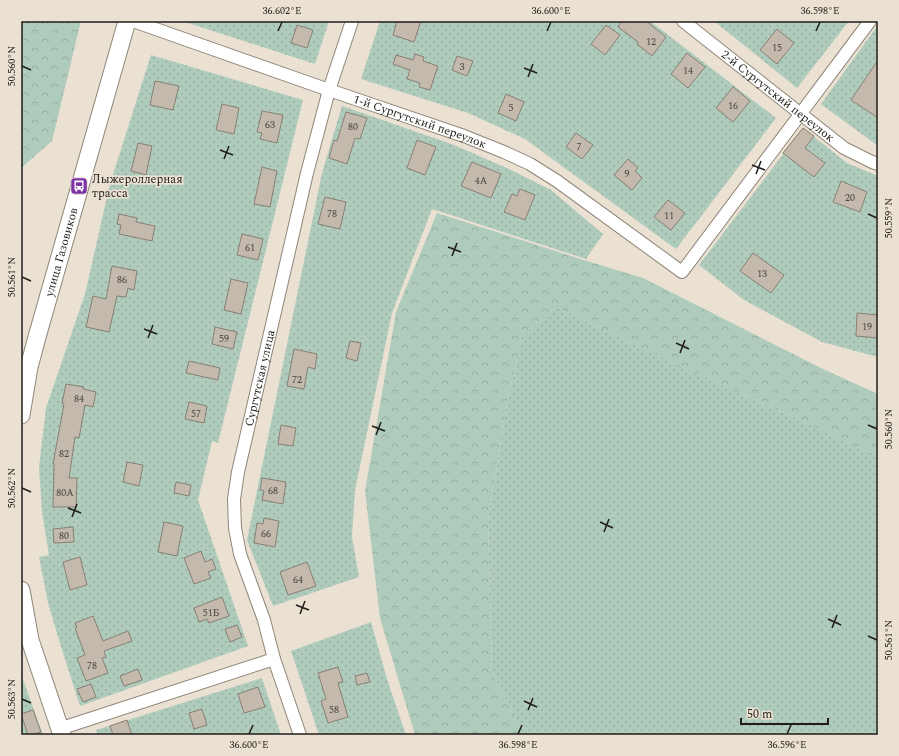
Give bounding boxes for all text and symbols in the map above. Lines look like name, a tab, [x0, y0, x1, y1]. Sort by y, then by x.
text: 36.602°E	[262, 3, 302, 19]
text: 36.600°E	[531, 3, 571, 19]
text: 36.598°E	[800, 3, 840, 19]
house number: 12	[646, 34, 656, 50]
house number: 15	[772, 40, 782, 56]
text: 50.560°N	[4, 46, 20, 86]
street label: 2-й Сургутский переулок	[717, 46, 839, 147]
house number: 3	[460, 59, 465, 75]
house number: 14	[683, 63, 693, 79]
street label: 1-й Сургутский переулок	[351, 90, 490, 154]
house number: 16	[728, 98, 738, 114]
house number: 5	[509, 100, 514, 116]
house number: 63	[265, 117, 275, 133]
house number: 80	[348, 119, 358, 135]
house number: 7	[577, 139, 582, 155]
house number: 9	[625, 166, 630, 182]
place label: Лыжероллерная трасса	[92, 170, 183, 203]
house number: 4А	[475, 173, 488, 189]
bus stop icon: Лыжероллерная трасса	[69, 176, 89, 196]
house number: 20	[845, 190, 855, 206]
text: 50.559°N	[881, 198, 897, 238]
street label: улица Газовиков	[40, 205, 83, 300]
house number: 78	[327, 206, 337, 222]
house number: 11	[664, 208, 674, 224]
house number: 61	[245, 240, 255, 256]
text: 50.561°N	[4, 257, 20, 297]
house number: 13	[757, 266, 767, 282]
house number: 86	[117, 272, 127, 288]
house number: 19	[862, 319, 872, 335]
street label: Сургутская улица	[240, 328, 281, 428]
house number: 59	[219, 331, 229, 347]
house number: 72	[292, 372, 302, 388]
house number: 84	[74, 391, 84, 407]
house number: 57	[191, 406, 201, 422]
text: 50.560°N	[881, 409, 897, 449]
house number: 82	[59, 446, 69, 462]
text: 50.562°N	[4, 468, 20, 508]
house number: 68	[268, 483, 278, 499]
house number: 80А	[56, 485, 74, 501]
house number: 66	[261, 526, 271, 542]
house number: 80	[59, 528, 69, 544]
house number: 64	[293, 572, 303, 588]
house number: 51Б	[203, 605, 220, 621]
text: 50.561°N	[881, 620, 897, 660]
house number: 78	[87, 658, 97, 674]
text: 50.563°N	[4, 679, 20, 719]
scale bar	[741, 700, 828, 726]
house number: 58	[329, 702, 339, 718]
text: 50 m	[747, 705, 772, 724]
text: 36.600°E	[229, 737, 269, 753]
text: 36.598°E	[498, 737, 538, 753]
text: 36.596°E	[767, 737, 807, 753]

